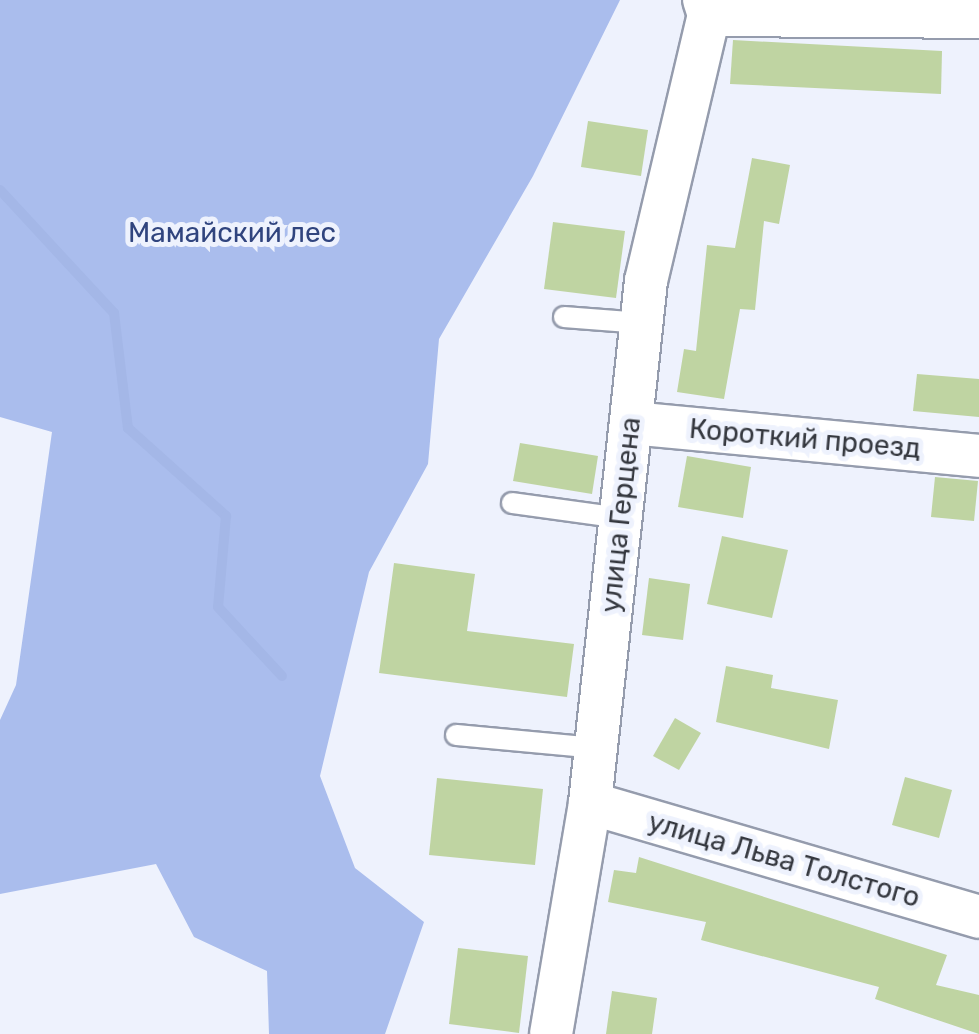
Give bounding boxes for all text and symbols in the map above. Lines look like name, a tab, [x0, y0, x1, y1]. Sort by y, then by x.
park label: Мамайский лес	[128, 216, 336, 250]
street label: Короткий проезд	[688, 412, 922, 466]
street label: улица Герцена	[594, 416, 648, 614]
street label: улица Льва Толстого	[644, 805, 924, 915]

